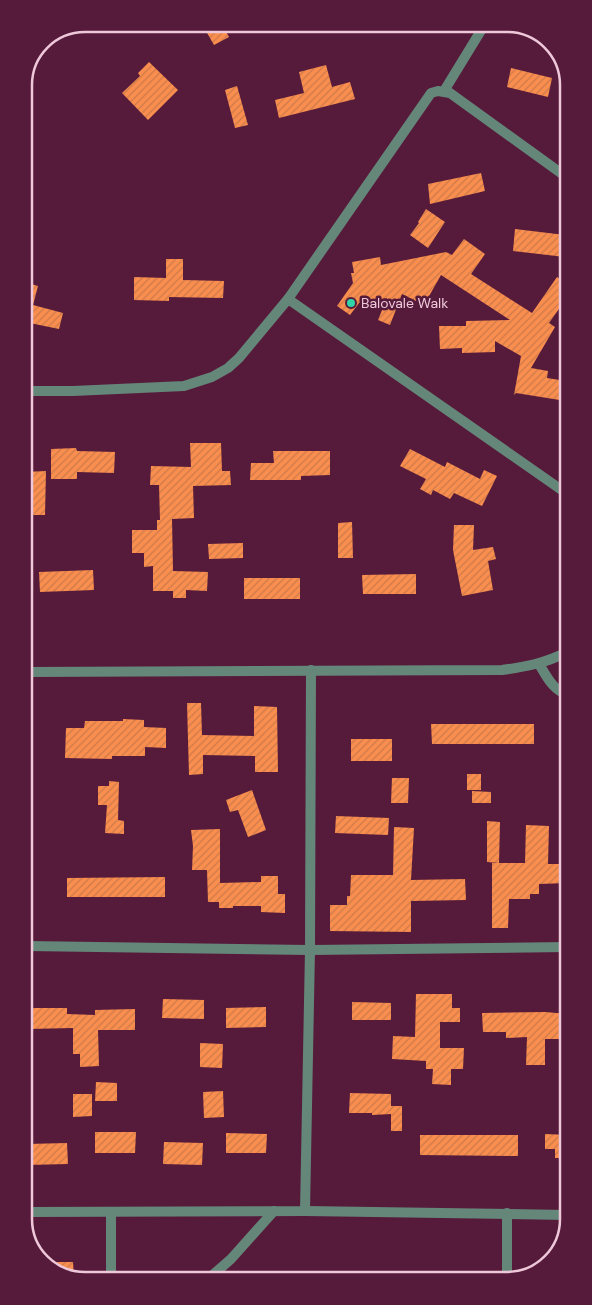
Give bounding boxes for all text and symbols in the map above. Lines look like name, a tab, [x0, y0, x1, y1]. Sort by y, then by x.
place label: Balovale Walk	[361, 294, 448, 312]
marker: Balovale Walk	[345, 297, 357, 309]

